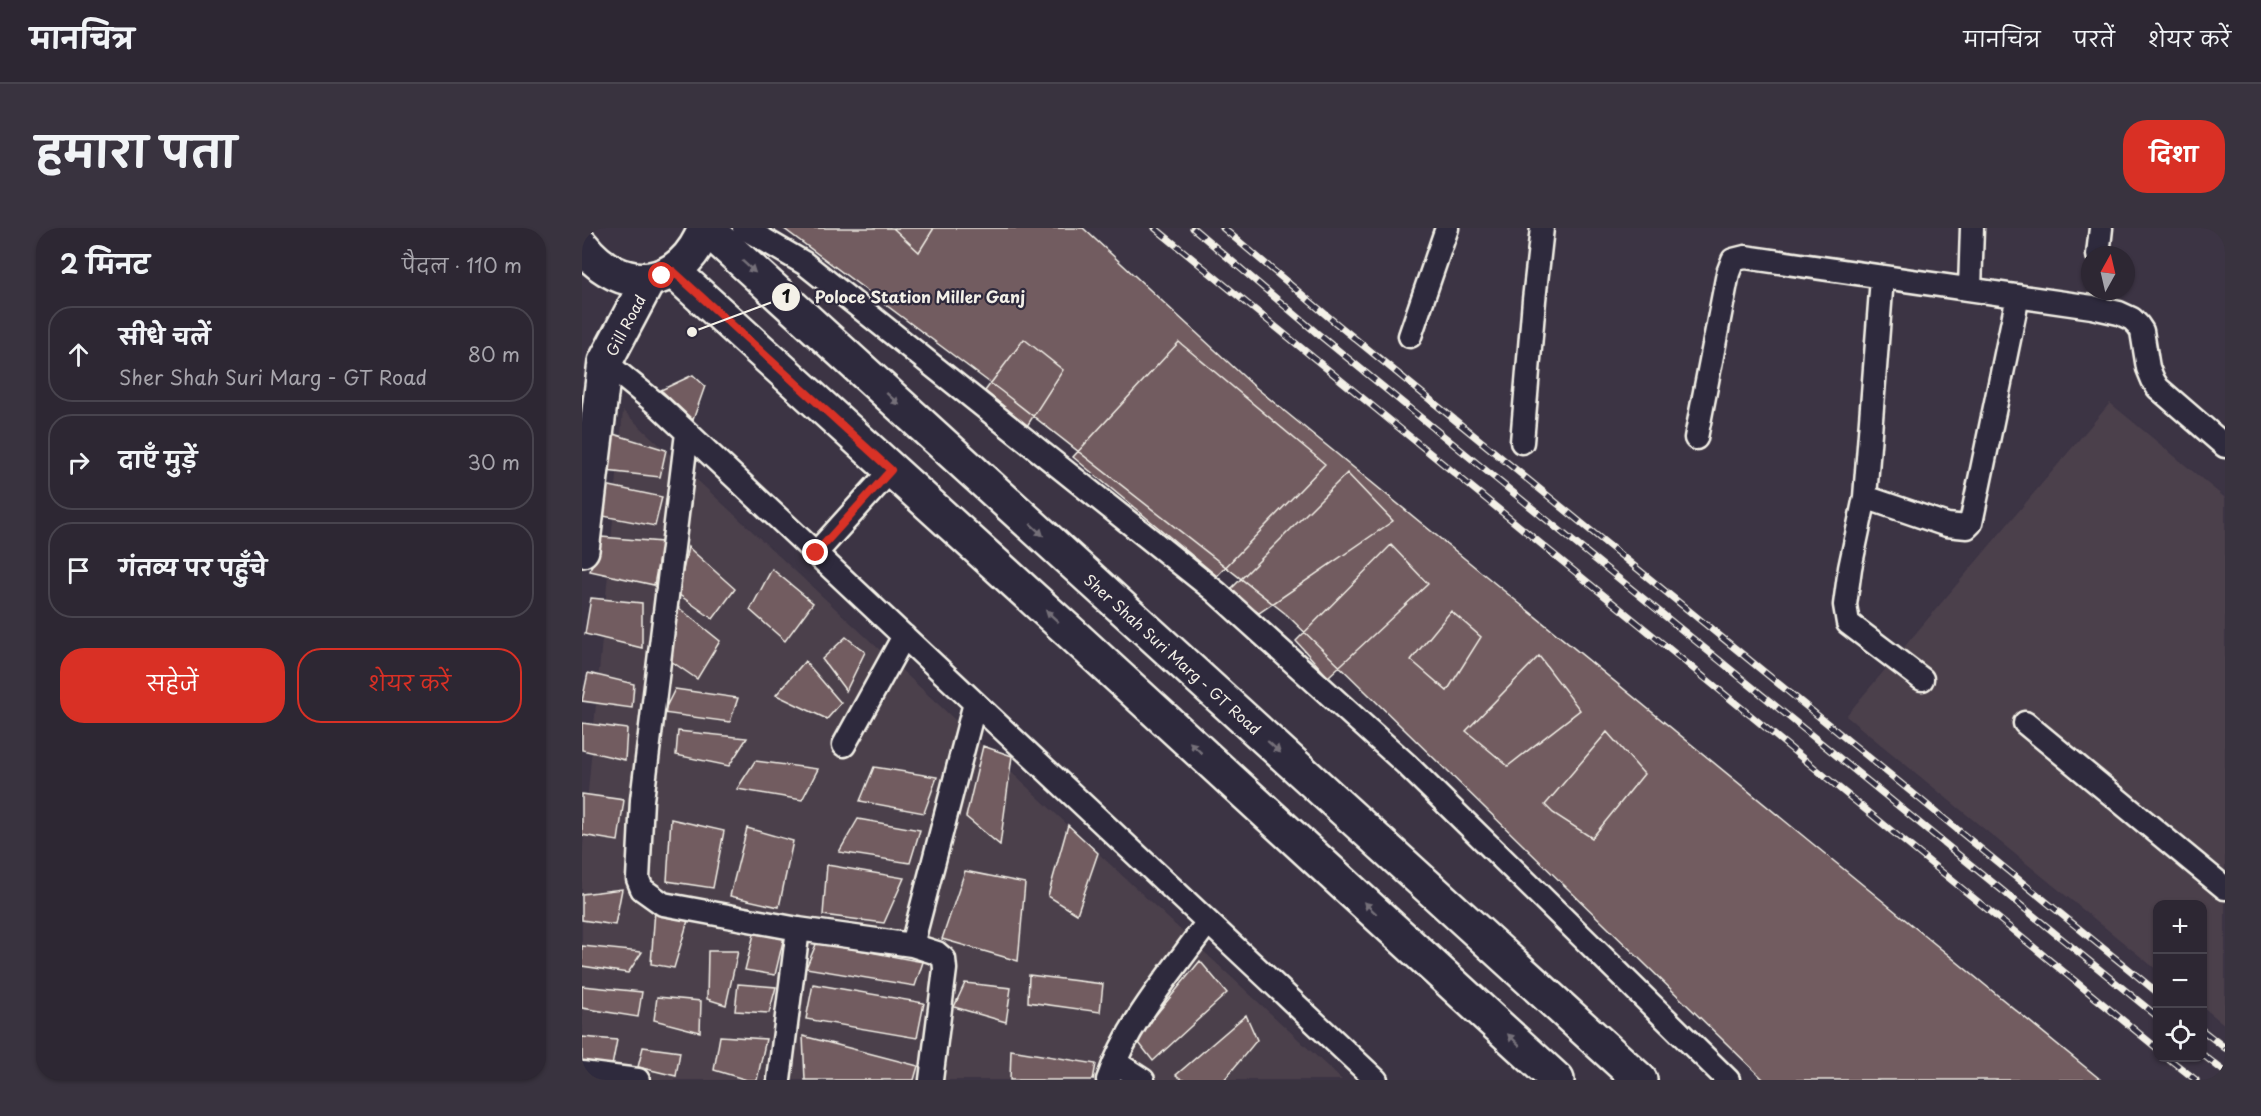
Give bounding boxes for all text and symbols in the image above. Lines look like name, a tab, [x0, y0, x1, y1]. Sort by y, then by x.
text: मानचित्र	[30, 16, 134, 59]
text: मानचित्र	[1964, 22, 2041, 54]
text: परतें	[2074, 22, 2115, 54]
text: शेयर करें	[2148, 22, 2231, 54]
text: हमारा पता	[36, 118, 236, 181]
button: दिशा	[2123, 120, 2225, 193]
text: 2 मिनट	[60, 244, 150, 283]
north arrow	[2081, 246, 2135, 300]
text: पैदल · 110 m	[402, 250, 522, 280]
one-way arrow	[742, 260, 756, 274]
route start	[648, 262, 674, 288]
callout: Poloce Station Miller Ganj	[771, 280, 1038, 314]
text: 1	[782, 282, 791, 309]
text: Poloce Station Miller Ganj	[815, 284, 1025, 308]
street label: Gill Road	[599, 290, 651, 360]
text: सीधे चलें	[119, 319, 211, 352]
icon: ahead	[62, 338, 95, 371]
text: 80 m	[468, 339, 520, 369]
text: Sher Shah Suri Marg - GT Road	[119, 362, 427, 392]
one-way arrow	[885, 392, 900, 405]
text: दाएँ मुड़ें	[119, 442, 197, 475]
icon: right	[62, 446, 95, 479]
text: 30 m	[467, 447, 520, 477]
one-way arrow	[1029, 523, 1044, 536]
route end	[802, 539, 828, 565]
text: गंतव्य पर पहुँचे	[119, 550, 267, 583]
icon: arrive	[62, 554, 95, 587]
street label: Sher Shah Suri Marg - GT Road	[1079, 568, 1267, 740]
one-way arrow	[1045, 610, 1060, 623]
button: सहेजें	[60, 648, 285, 723]
button: शेयर करें	[297, 648, 522, 723]
one-way arrow	[1266, 740, 1281, 753]
one-way arrow	[1189, 742, 1204, 755]
map controls	[2153, 900, 2207, 1062]
button: +	[2153, 900, 2207, 954]
one-way arrow	[1363, 902, 1378, 915]
button: −	[2153, 954, 2207, 1008]
button: locate	[2153, 1008, 2207, 1062]
one-way arrow	[1506, 1033, 1521, 1047]

